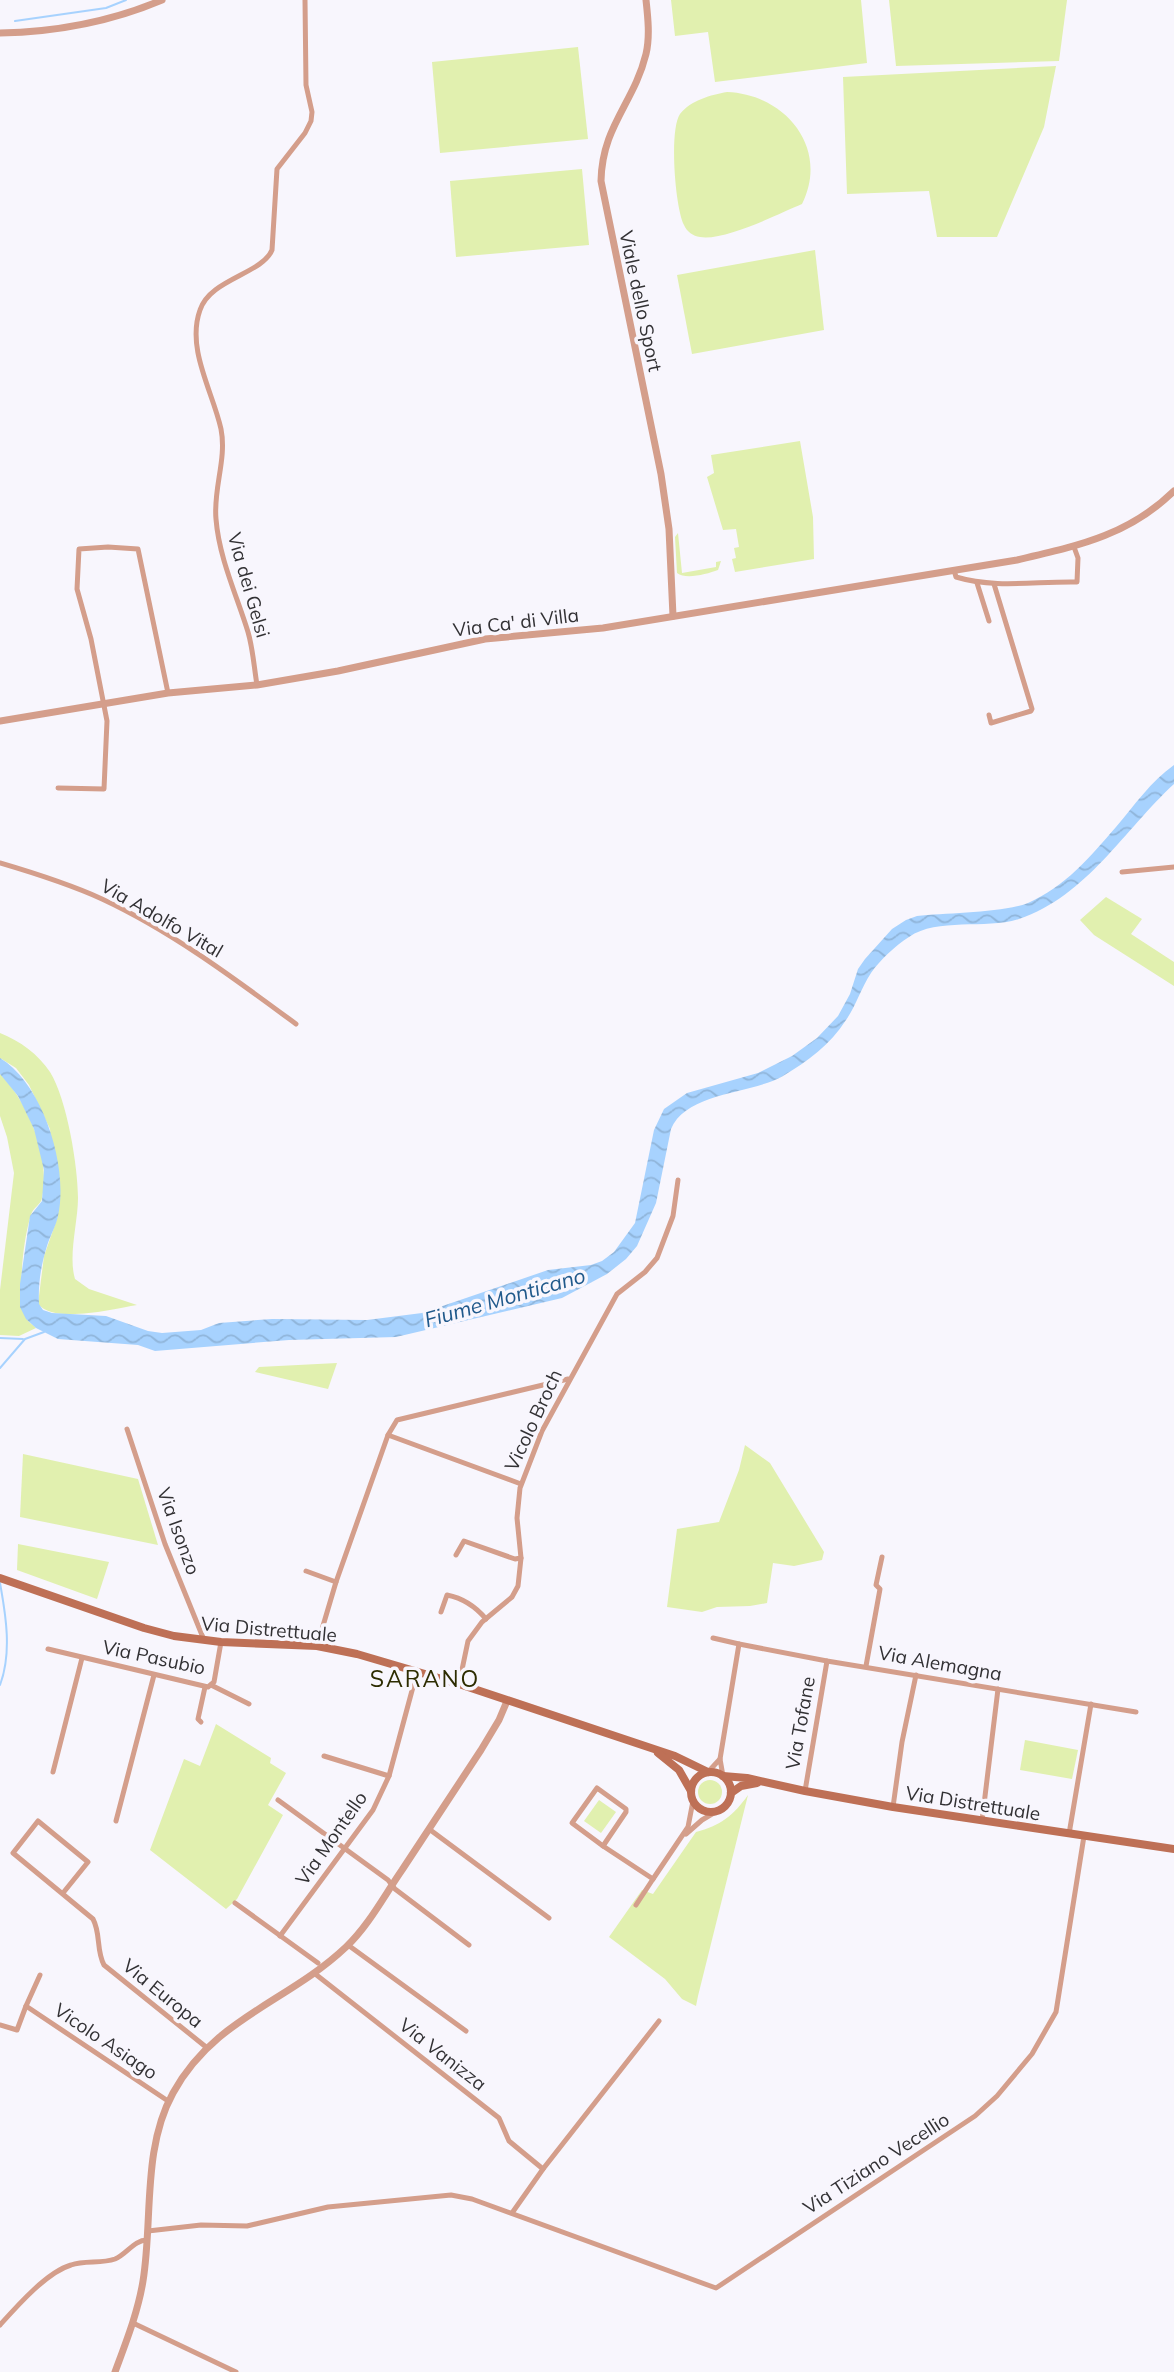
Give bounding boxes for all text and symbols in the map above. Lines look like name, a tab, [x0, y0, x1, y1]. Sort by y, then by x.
street label: Viale dello Sport	[614, 228, 668, 374]
street label: Via dei Gelsi	[223, 530, 275, 640]
street label: Via Ca' di Villa	[452, 602, 580, 642]
street label: Via Adolfo Vital	[97, 873, 227, 963]
water label: Fiume Monticano	[421, 1262, 588, 1332]
street label: Vicolo Broch	[499, 1365, 567, 1475]
street label: Via Isonzo	[152, 1484, 206, 1578]
street label: Via Distrettuale	[200, 1611, 338, 1647]
street label: Via Pasubio	[100, 1634, 208, 1680]
street label: Via Alemagna	[876, 1640, 1004, 1686]
district label: SARANO	[370, 1664, 480, 1693]
street label: Via Tofane	[780, 1675, 820, 1771]
street label: Via Distrettuale	[904, 1780, 1042, 1826]
street label: Via Montello	[290, 1786, 372, 1890]
street label: Via Europa	[118, 1953, 208, 2033]
street label: Vicolo Asiago	[50, 1998, 162, 2084]
street label: Via Vanizza	[394, 2012, 492, 2096]
street label: Via Tiziano Vecellio	[798, 2107, 954, 2219]

